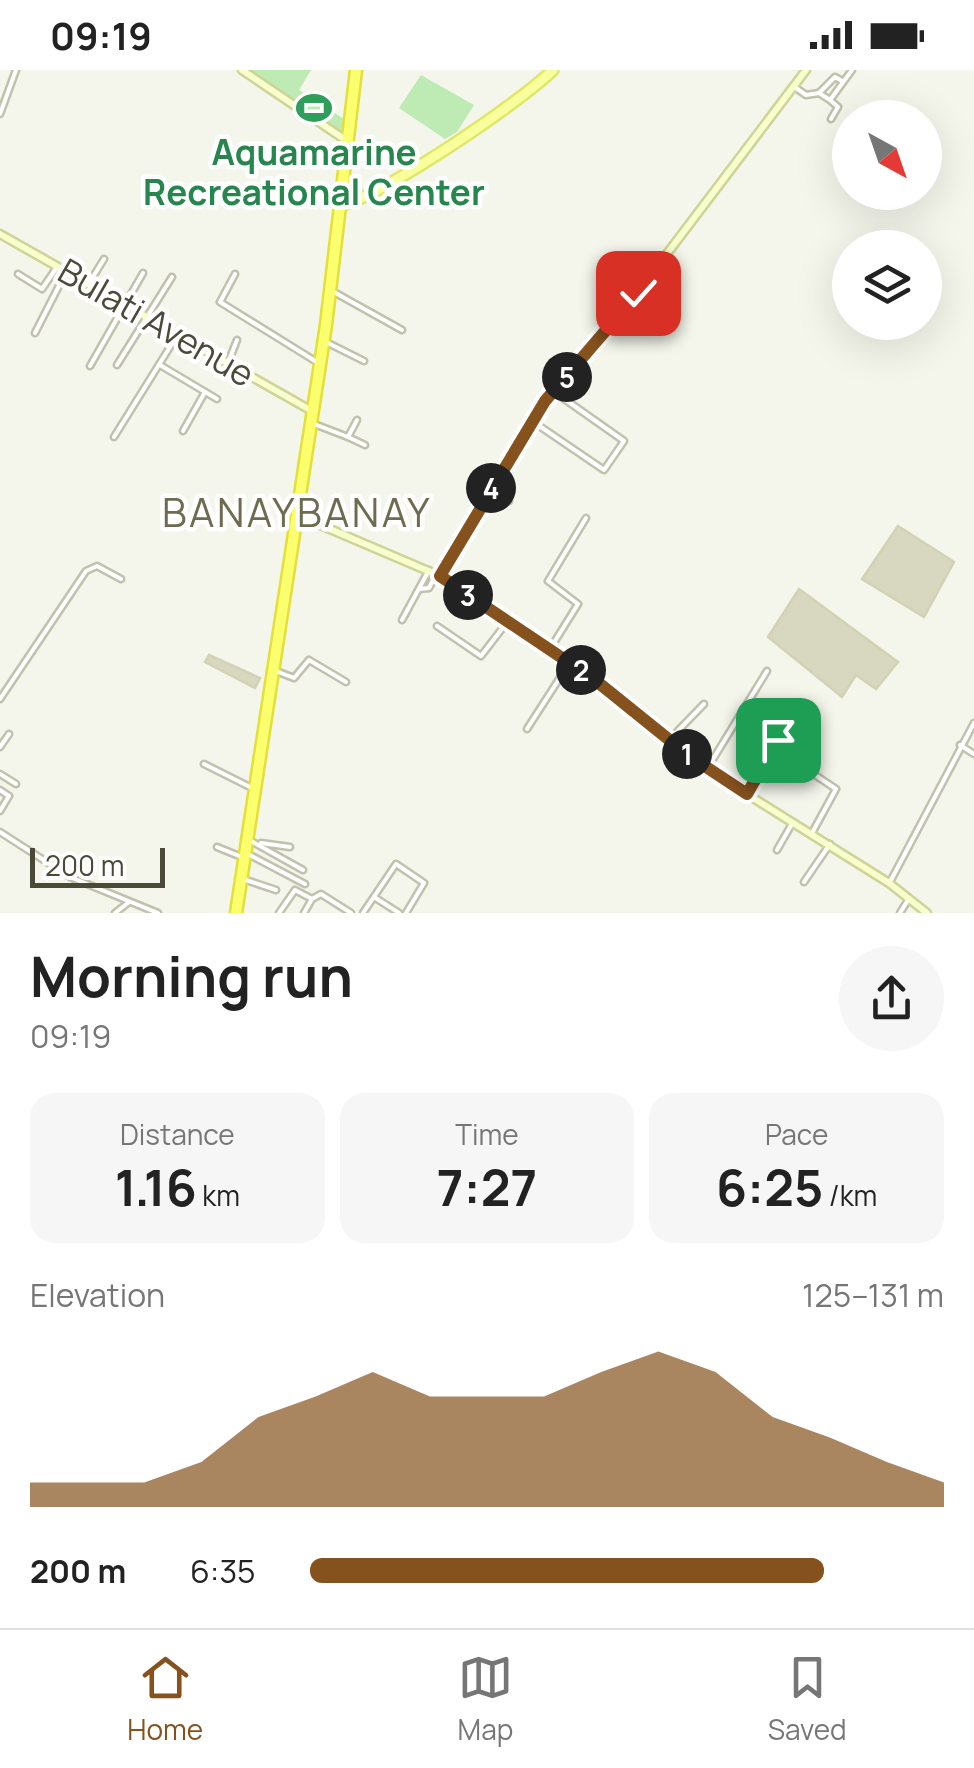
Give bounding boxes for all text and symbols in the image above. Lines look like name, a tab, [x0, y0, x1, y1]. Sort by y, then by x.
text: 09:19	[50, 9, 152, 61]
sports icon: Aquamarine Recreational Center	[295, 89, 333, 127]
north arrow	[832, 100, 942, 210]
map controls	[832, 100, 942, 340]
place label: Aquamarine Recreational Center	[143, 128, 485, 216]
button: layers	[832, 230, 942, 340]
street label: Bulati Avenue	[50, 247, 263, 398]
pin	[596, 251, 681, 336]
icon: check	[611, 266, 666, 321]
pin: 5	[542, 352, 592, 402]
text: 5	[559, 358, 575, 396]
pin: 4	[466, 463, 516, 513]
text: 4	[482, 469, 500, 507]
district label: BANAYBANAY	[162, 484, 432, 539]
pin: 3	[443, 570, 493, 620]
text: 3	[460, 576, 476, 614]
pin: 2	[556, 645, 606, 695]
text: 2	[573, 651, 589, 689]
pin	[736, 698, 821, 783]
icon: arrive	[751, 713, 806, 768]
pin: 1	[662, 729, 712, 779]
text: 1	[681, 735, 693, 773]
scale bar	[30, 843, 165, 888]
text: 200 m	[45, 846, 124, 884]
text: Morning run	[30, 938, 353, 1014]
button: share	[839, 946, 944, 1051]
text: 09:19	[30, 1014, 111, 1058]
text: Distance	[120, 1115, 235, 1153]
text: Time	[455, 1115, 519, 1153]
text: Pace	[765, 1115, 828, 1153]
text: 1.16	[115, 1153, 197, 1221]
text: 7:27	[437, 1153, 537, 1221]
text: 6:25	[716, 1153, 823, 1221]
text: km	[197, 1176, 240, 1214]
text: /km	[823, 1176, 877, 1214]
text: Elevation	[30, 1273, 165, 1317]
text: 125–131 m	[802, 1273, 944, 1317]
text: 200 m	[30, 1549, 126, 1593]
text: 6:35	[190, 1549, 256, 1593]
tab: Home	[127, 1650, 203, 1748]
tab: Map	[458, 1650, 513, 1748]
tab: Saved	[768, 1650, 847, 1748]

